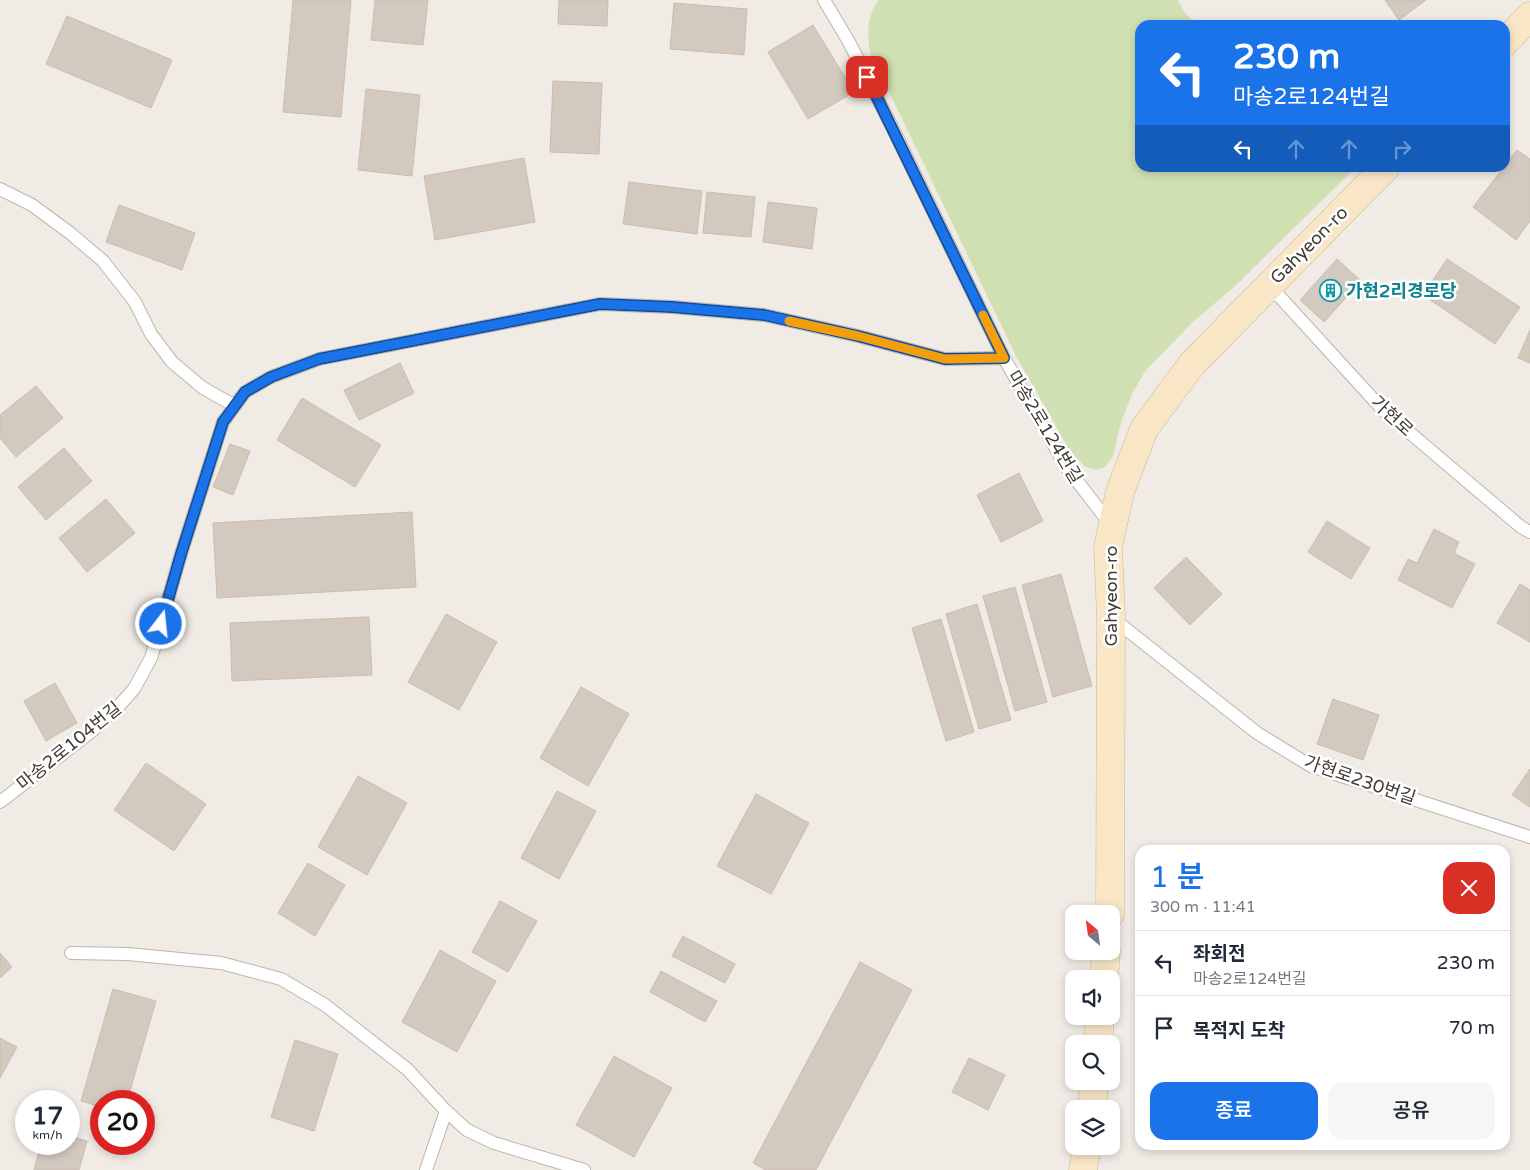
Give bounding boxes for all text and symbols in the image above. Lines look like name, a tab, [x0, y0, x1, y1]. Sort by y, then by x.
text: 230 m	[1233, 36, 1340, 78]
icon: left	[1150, 40, 1215, 105]
pin	[846, 56, 888, 98]
icon: arrive	[853, 63, 881, 91]
text: 마송2로124번길	[1233, 84, 1389, 110]
icon: left	[1229, 135, 1257, 163]
icon: ahead	[1282, 135, 1310, 163]
icon: ahead	[1335, 135, 1363, 163]
icon: right	[1388, 135, 1416, 163]
street label: Gahyeon-ro	[1265, 201, 1353, 289]
building icon: 가현2리경로당	[1318, 279, 1342, 303]
place label: 가현2리경로당	[1346, 280, 1457, 302]
street label: 마송2로124번길	[1003, 366, 1087, 488]
street label: 가현로	[1366, 391, 1418, 441]
street label: Gahyeon-ro	[1100, 545, 1122, 647]
position arrow	[134, 597, 186, 649]
street label: 마송2로104번길	[12, 697, 126, 795]
street label: 가현로230번길	[1301, 751, 1419, 809]
text: 1 분	[1150, 859, 1204, 896]
button: close	[1443, 862, 1495, 914]
text: 300 m · 11:41	[1150, 897, 1256, 917]
north arrow	[1065, 905, 1120, 960]
map controls	[1065, 905, 1120, 1155]
text: 좌회전	[1193, 943, 1245, 965]
icon: left	[1150, 949, 1178, 977]
text: 230 m	[1437, 952, 1495, 974]
text: 마송2로124번길	[1193, 969, 1307, 989]
button: sound	[1065, 970, 1120, 1025]
icon: arrive	[1150, 1014, 1178, 1042]
text: 70 m	[1449, 1017, 1495, 1039]
text: 목적지 도착	[1193, 1020, 1285, 1042]
button: search	[1065, 1035, 1120, 1090]
button: 종료	[1150, 1082, 1318, 1140]
button: 공유	[1328, 1082, 1495, 1140]
speed limit sign: 20	[90, 1090, 155, 1155]
button: layers	[1065, 1100, 1120, 1155]
text: 17	[32, 1101, 63, 1131]
text: km/h	[32, 1128, 63, 1142]

